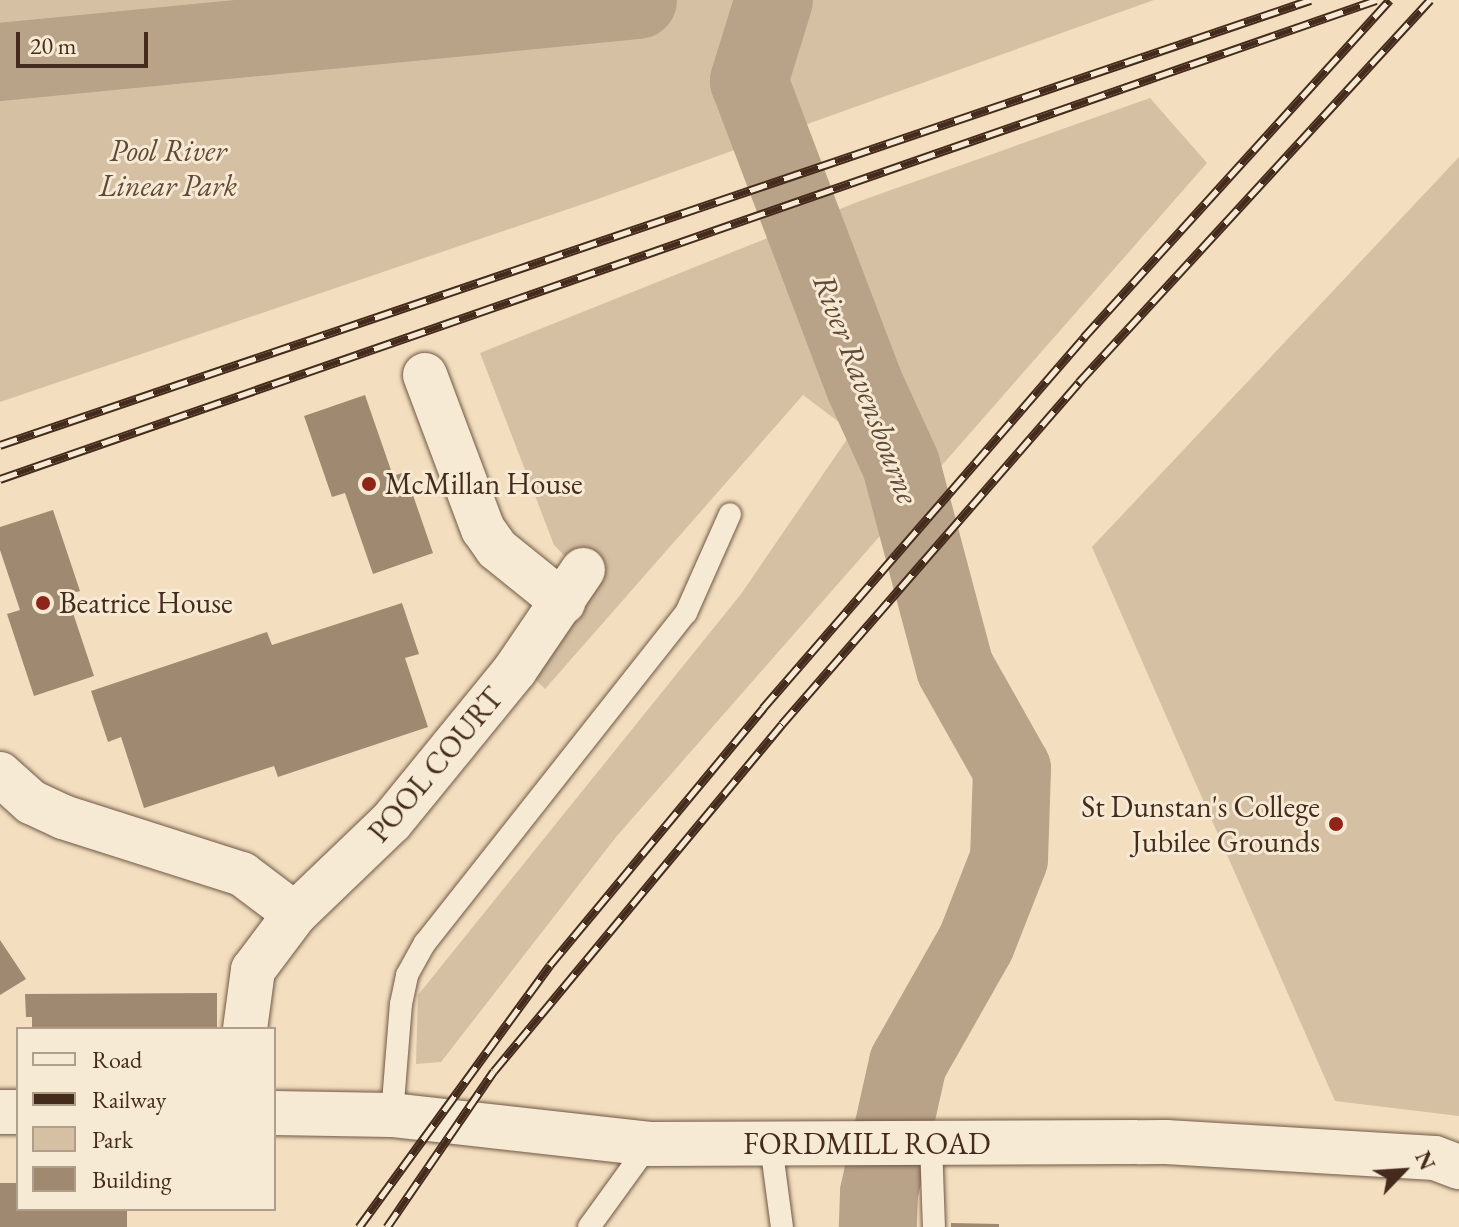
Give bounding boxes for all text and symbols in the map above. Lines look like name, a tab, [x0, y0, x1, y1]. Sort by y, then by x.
scale bar	[20, 16, 152, 66]
text: 20 m	[30, 30, 77, 61]
park label: Pool River Linear Park	[99, 133, 237, 204]
water label: River Ravensbourne	[805, 269, 927, 509]
place label: McMillan House	[385, 466, 583, 502]
marker: McMillan House	[360, 475, 378, 493]
place label: Beatrice House	[59, 585, 233, 621]
marker: Beatrice House	[34, 594, 52, 612]
street label: POOL COURT	[361, 680, 511, 850]
place label: St Dunstan's College Jubilee Grounds	[1081, 789, 1320, 860]
marker: St Dunstan's College Jubilee Grounds	[1327, 815, 1345, 833]
legend	[16, 1027, 276, 1211]
text: Road	[92, 1044, 142, 1075]
text: Railway	[92, 1084, 166, 1115]
text: Park	[92, 1124, 133, 1155]
street label: FORDMILL ROAD	[743, 1126, 991, 1162]
north arrow	[1363, 1131, 1443, 1211]
text: N	[1408, 1146, 1442, 1175]
text: Building	[92, 1164, 172, 1195]

